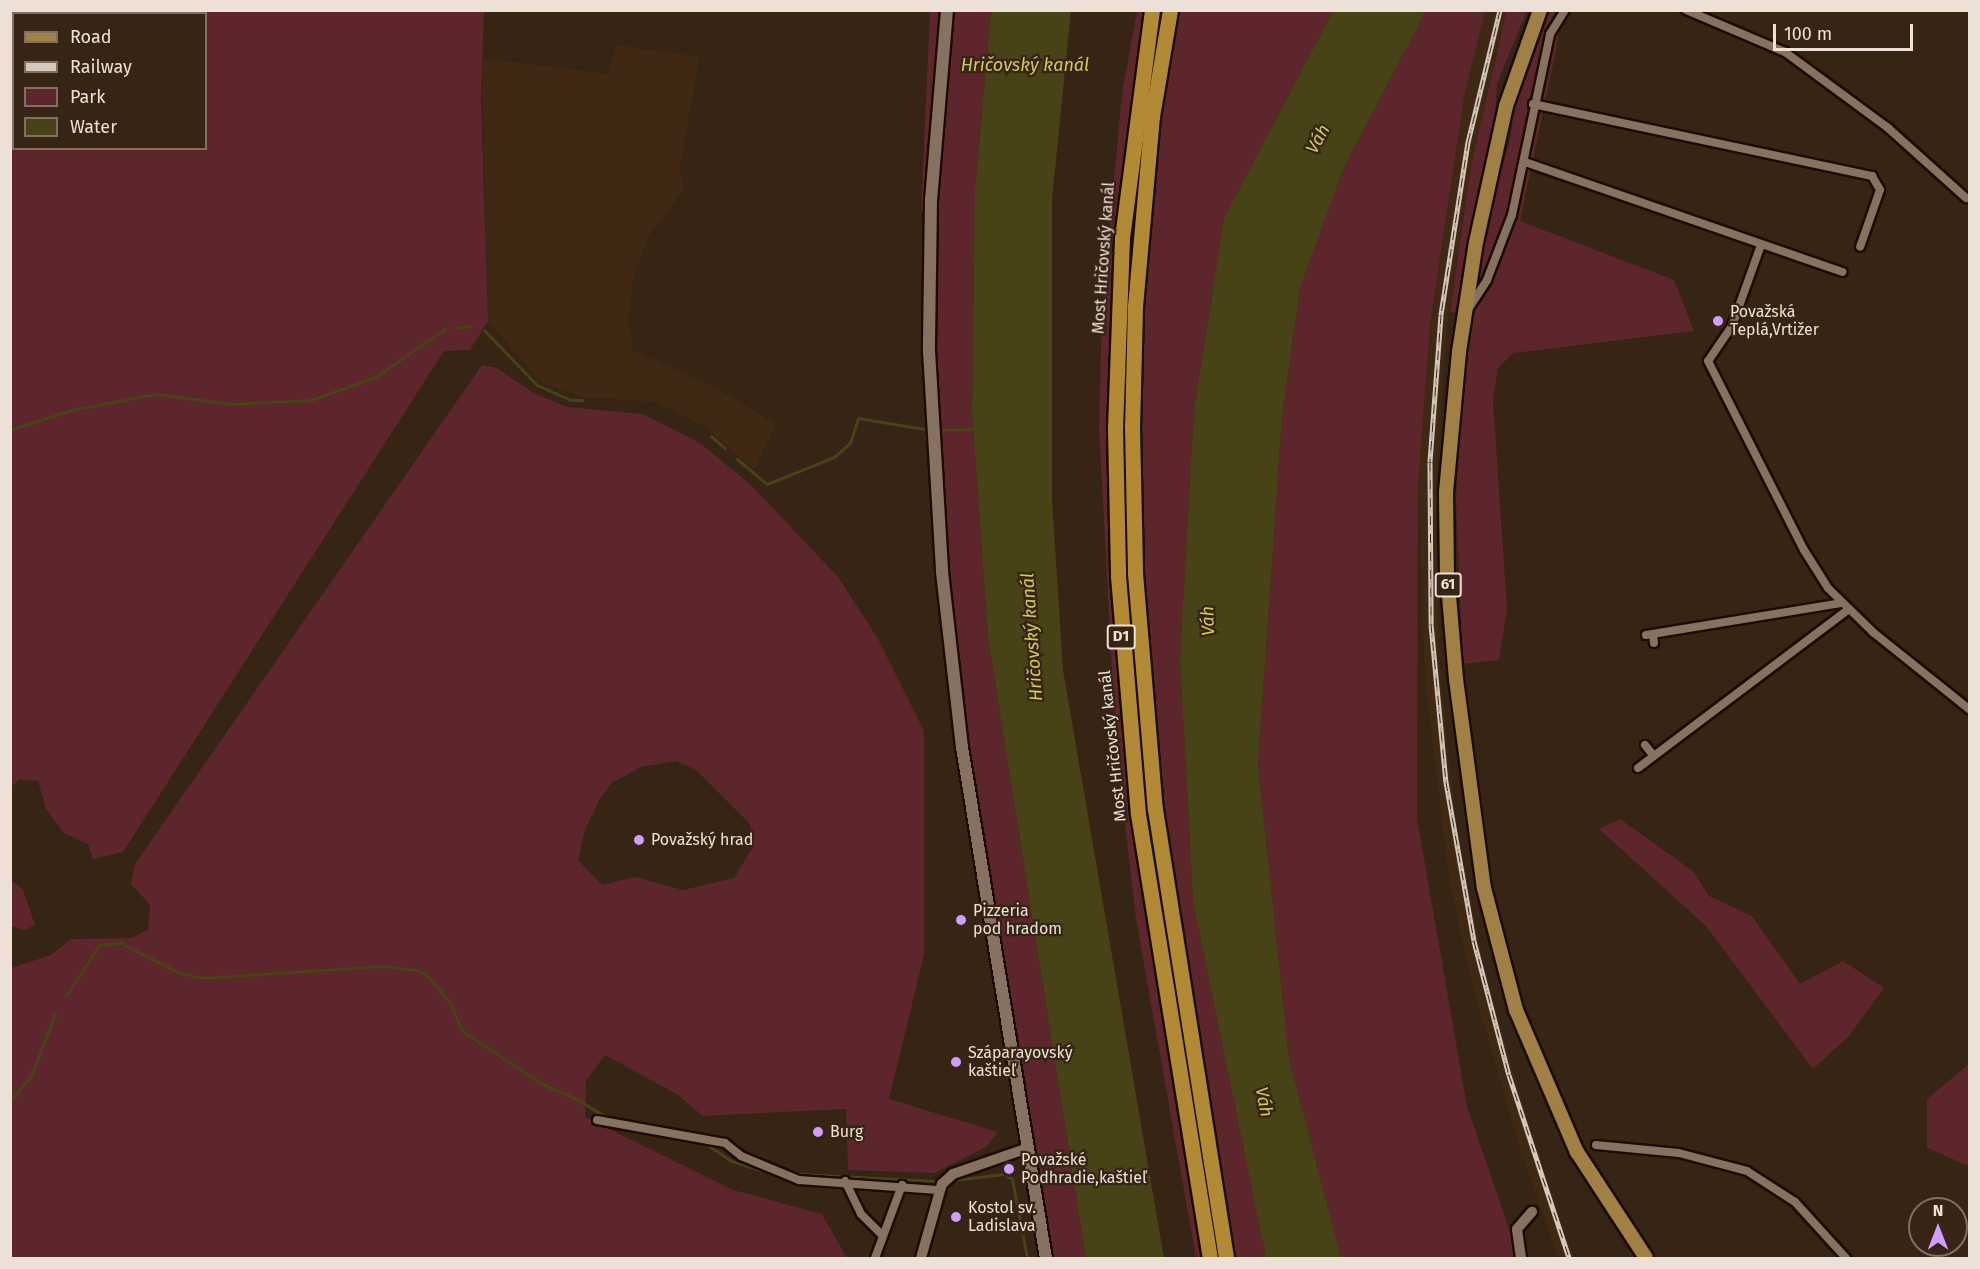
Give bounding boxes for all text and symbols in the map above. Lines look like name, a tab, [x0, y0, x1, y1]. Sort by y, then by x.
legend	[12, 12, 207, 150]
scale bar	[1776, 12, 1916, 50]
text: 100 m	[1784, 23, 1832, 45]
text: Road	[70, 26, 112, 48]
water label: Hričovský kanál	[961, 54, 1089, 76]
text: Railway	[70, 56, 132, 78]
text: Park	[70, 86, 105, 108]
text: Water	[70, 116, 117, 138]
water label: Váh	[1301, 121, 1335, 157]
street label: Most Hričovský kanál	[1089, 181, 1119, 335]
place label: Považská Teplá,Vrtižer	[1730, 302, 1819, 340]
marker: Považská Teplá,Vrtižer	[1711, 314, 1725, 328]
water label: Hričovský kanál	[1017, 572, 1047, 702]
road number: 61	[1434, 573, 1462, 597]
water label: Váh	[1197, 606, 1219, 636]
road number: D1	[1106, 625, 1136, 649]
street label: Most Hričovský kanál	[1095, 669, 1131, 823]
place label: Považský hrad	[651, 830, 753, 850]
marker: Považský hrad	[632, 833, 646, 847]
place label: Pizzeria pod hradom	[973, 901, 1062, 939]
marker: Pizzeria pod hradom	[954, 913, 968, 927]
place label: Száparayovský kaštieľ	[968, 1043, 1073, 1081]
marker: Száparayovský kaštieľ	[949, 1055, 963, 1069]
water label: Váh	[1251, 1085, 1277, 1119]
place label: Burg	[830, 1122, 863, 1142]
marker: Burg	[811, 1125, 825, 1139]
place label: Považské Podhradie,kaštieľ	[1021, 1150, 1147, 1188]
marker: Považské Podhradie,kaštieľ	[1002, 1162, 1016, 1176]
north arrow	[1908, 1197, 1968, 1257]
place label: Kostol sv. Ladislava	[968, 1198, 1036, 1236]
text: N	[1933, 1201, 1943, 1220]
marker: Kostol sv. Ladislava	[949, 1210, 963, 1224]

